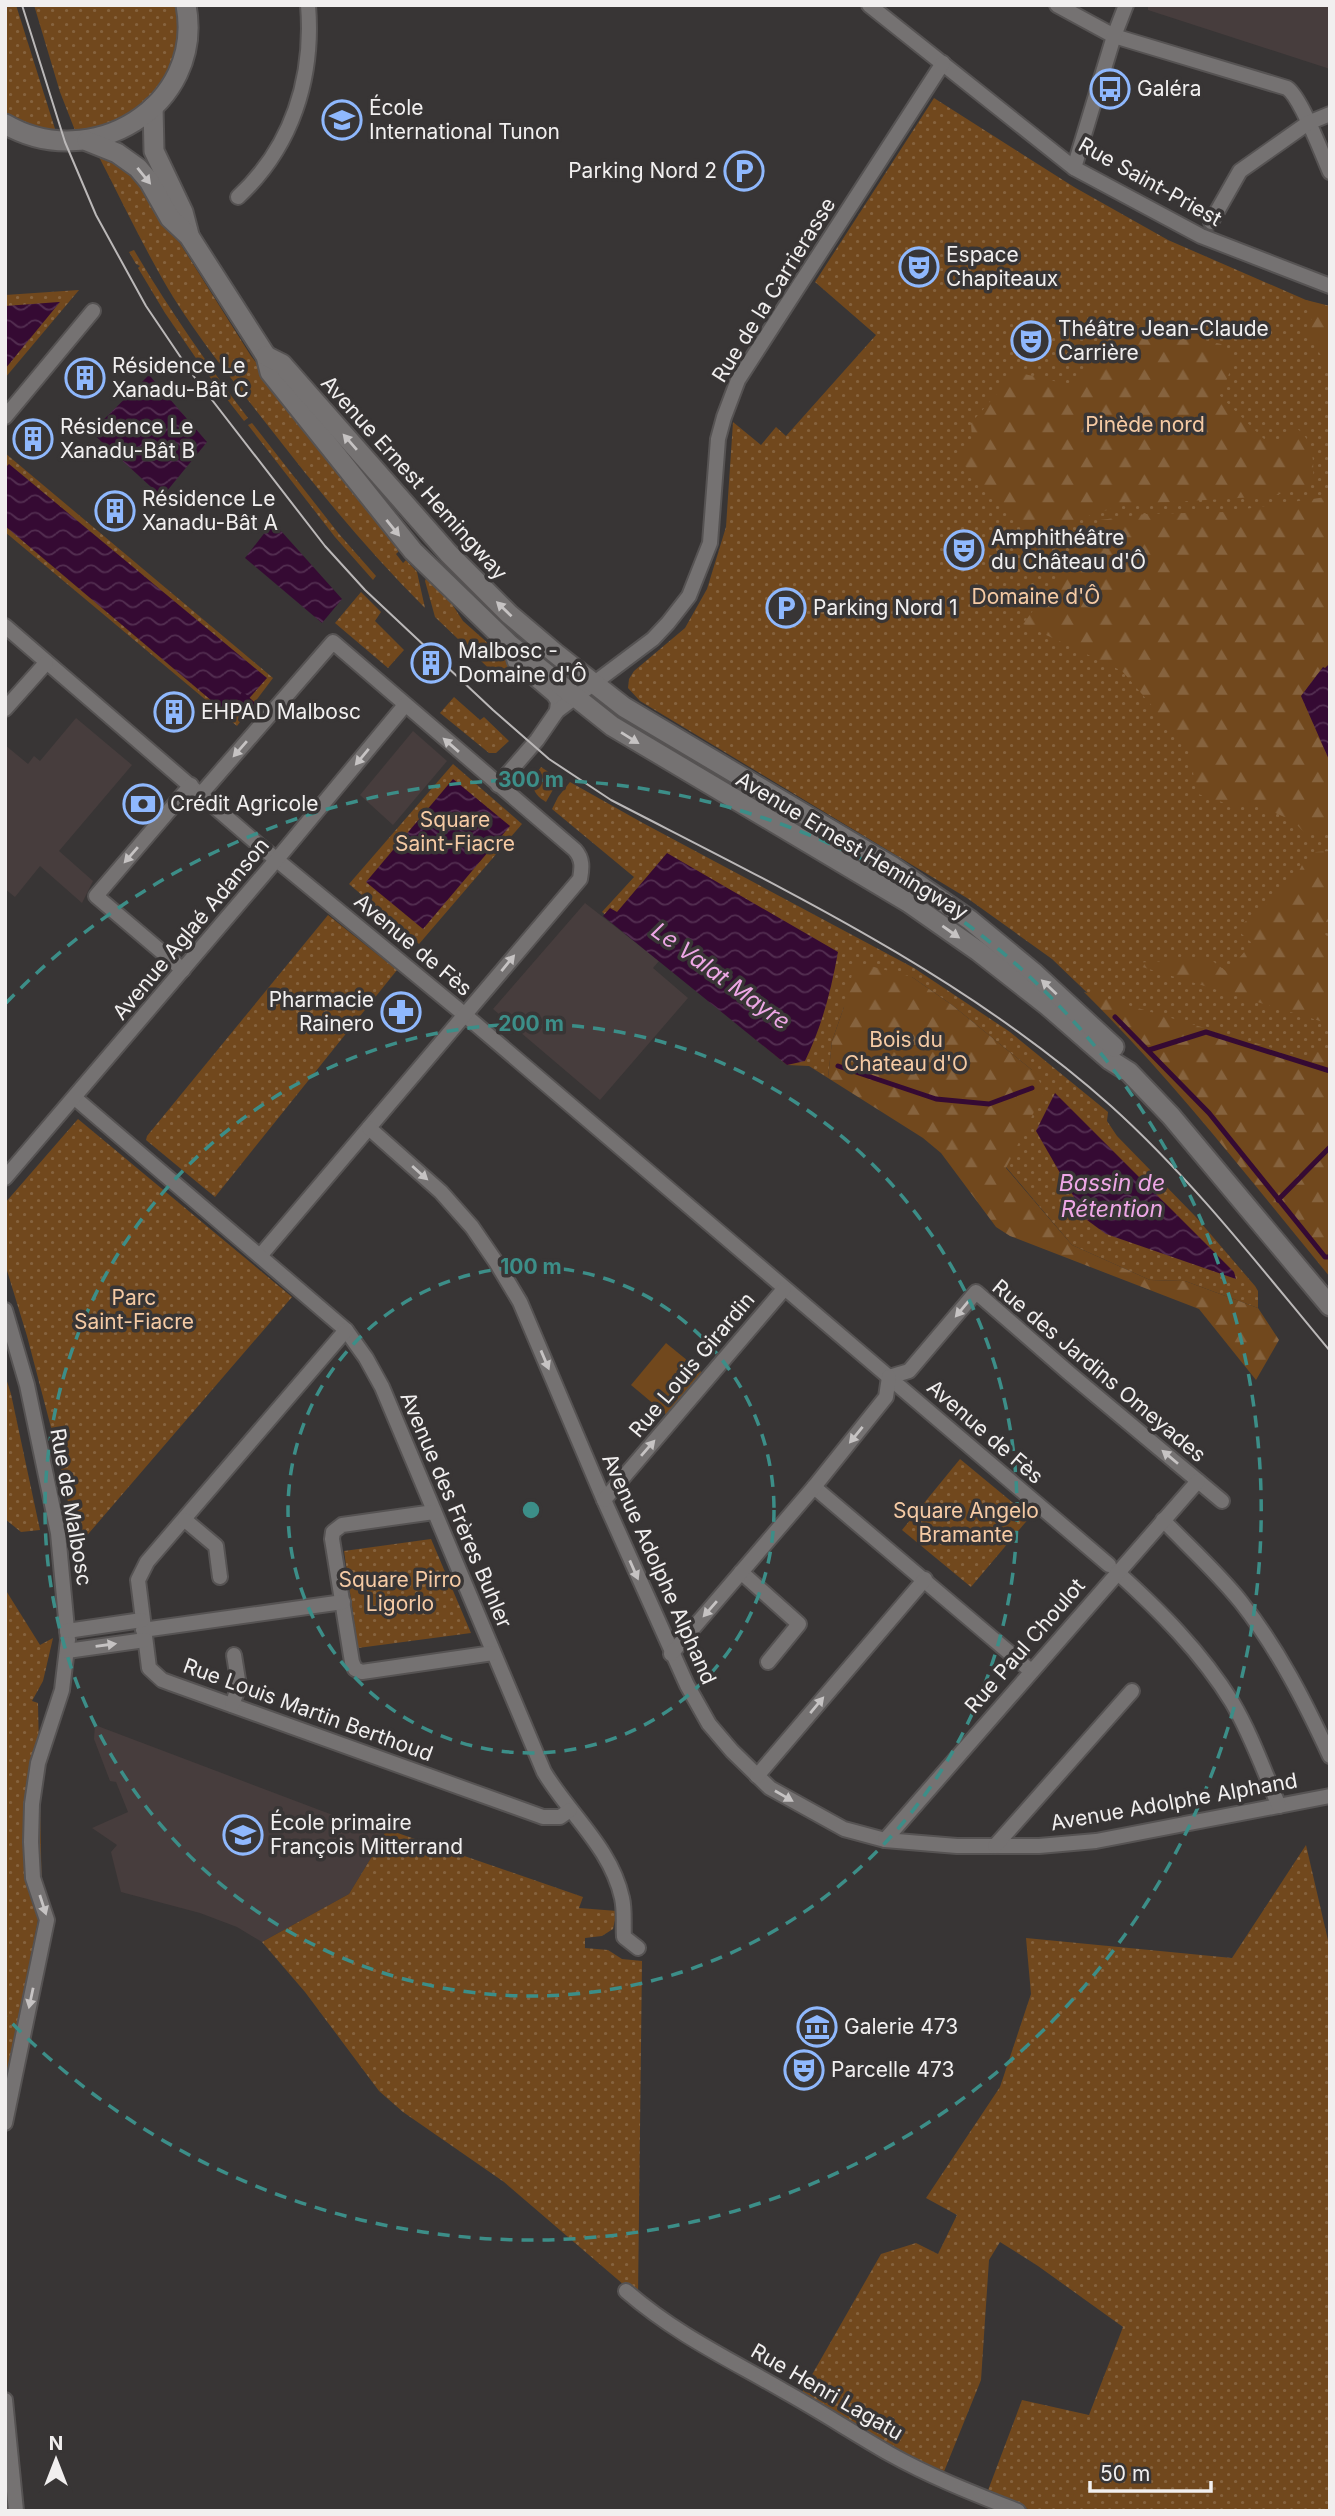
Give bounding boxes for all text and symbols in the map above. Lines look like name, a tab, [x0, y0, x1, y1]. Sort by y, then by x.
bus stop icon: Galéra	[1089, 68, 1131, 110]
place label: Galéra	[1137, 76, 1202, 101]
place label: École International Tunon	[369, 94, 560, 144]
school or university icon: École International Tunon	[321, 99, 363, 141]
street label: Rue Saint-Priest	[1074, 132, 1226, 231]
parking icon: Parking Nord 2	[723, 150, 765, 192]
place label: Parking Nord 2	[568, 158, 717, 183]
one-way arrow	[136, 168, 151, 185]
street label: Rue de la Carrierasse	[707, 193, 841, 387]
place label: Espace Chapiteaux	[946, 242, 1058, 291]
theatre icon: Espace Chapiteaux	[898, 246, 940, 288]
place label: Théâtre Jean-Claude Carrière	[1058, 316, 1269, 365]
theatre icon: Théâtre Jean-Claude Carrière	[1010, 320, 1052, 362]
place label: Résidence Le Xanadu-Bât C	[112, 353, 249, 402]
building icon: Résidence Le Xanadu-Bât C	[64, 357, 106, 399]
street label: Avenue Ernest Hemingway	[316, 370, 513, 585]
park label: Pinède nord	[1085, 412, 1205, 437]
place label: Résidence Le Xanadu-Bât B	[60, 414, 195, 463]
building icon: Résidence Le Xanadu-Bât B	[12, 418, 54, 460]
one-way arrow	[343, 433, 358, 450]
place label: Résidence Le Xanadu-Bât A	[142, 486, 278, 535]
building icon: Résidence Le Xanadu-Bât A	[94, 490, 136, 532]
one-way arrow	[386, 518, 401, 536]
place label: Amphithéâtre du Château d'Ô	[991, 525, 1146, 574]
theatre icon: Amphithéâtre du Château d'Ô	[943, 529, 985, 571]
park label: Domaine d'Ô	[972, 584, 1100, 609]
parking icon: Parking Nord 1	[765, 587, 807, 629]
place label: Parking Nord 1	[813, 595, 958, 620]
one-way arrow	[496, 601, 513, 617]
place label: Malbosc - Domaine d'Ô	[458, 638, 587, 687]
building icon: Malbosc - Domaine d'Ô	[410, 642, 452, 684]
building icon: EHPAD Malbosc	[153, 691, 195, 733]
place label: EHPAD Malbosc	[201, 699, 361, 724]
one-way arrow	[621, 731, 640, 744]
one-way arrow	[442, 737, 460, 753]
one-way arrow	[232, 740, 248, 758]
one-way arrow	[354, 748, 369, 766]
street label: Avenue Ernest Hemingway	[732, 766, 973, 925]
text: 300 m	[498, 767, 564, 792]
bank icon: Crédit Agricole	[122, 783, 164, 825]
place label: Crédit Agricole	[170, 791, 318, 816]
park label: Square Saint-Fiacre	[395, 807, 515, 856]
street label: Avenue Aglaé Adanson	[107, 833, 274, 1025]
one-way arrow	[124, 847, 139, 864]
street label: Avenue de Fès	[350, 888, 477, 1001]
water label: Le Valat Mayre	[646, 916, 796, 1036]
one-way arrow	[942, 925, 960, 939]
one-way arrow	[500, 954, 515, 971]
one-way arrow	[1041, 980, 1058, 996]
place label: Pharmacie Rainero	[269, 987, 374, 1036]
pharmacy icon: Pharmacie Rainero	[380, 991, 422, 1033]
text: 200 m	[498, 1011, 564, 1036]
park label: Bois du Chateau d'O	[844, 1027, 968, 1076]
one-way arrow	[411, 1165, 429, 1181]
water label: Bassin de Rétention	[1059, 1169, 1165, 1223]
text: 100 m	[500, 1254, 562, 1279]
street label: Rue des Jardins Omeyades	[988, 1274, 1211, 1467]
park label: Parc Saint-Fiacre	[74, 1285, 194, 1334]
street label: Rue Louis Girardin	[624, 1287, 759, 1442]
one-way arrow	[954, 1300, 970, 1318]
one-way arrow	[540, 1350, 551, 1371]
street label: Avenue de Fès	[922, 1374, 1048, 1489]
street label: Avenue des Frères Buhler	[395, 1388, 518, 1632]
street label: Rue de Malbosc	[45, 1426, 98, 1588]
one-way arrow	[849, 1426, 864, 1443]
one-way arrow	[640, 1440, 655, 1457]
street label: Avenue Adolphe Alphand	[597, 1450, 722, 1688]
one-way arrow	[1161, 1450, 1178, 1465]
centre of rings	[519, 1498, 543, 1522]
park label: Square Angelo Bramante	[893, 1498, 1039, 1547]
one-way arrow	[629, 1559, 640, 1580]
park label: Square Pirro Ligorlo	[338, 1567, 462, 1616]
street label: Rue Paul Choulot	[959, 1573, 1090, 1718]
one-way arrow	[702, 1600, 718, 1618]
one-way arrow	[95, 1640, 117, 1651]
street label: Rue Louis Martin Berthoud	[180, 1653, 436, 1766]
one-way arrow	[809, 1696, 825, 1714]
street label: Avenue Adolphe Alphand	[1049, 1767, 1299, 1836]
one-way arrow	[775, 1790, 794, 1802]
place label: École primaire François Mitterrand	[270, 1809, 463, 1859]
school or university icon: École primaire François Mitterrand	[222, 1814, 264, 1856]
one-way arrow	[38, 1894, 49, 1915]
one-way arrow	[25, 1987, 36, 2009]
museum icon: Galerie 473	[796, 2006, 838, 2048]
place label: Galerie 473	[844, 2014, 958, 2039]
theatre icon: Parcelle 473	[783, 2049, 825, 2091]
place label: Parcelle 473	[831, 2057, 954, 2082]
street label: Rue Henri Lagatu	[747, 2338, 908, 2445]
north arrow	[21, 2425, 91, 2495]
text: N	[49, 2432, 63, 2455]
scale bar	[1090, 2450, 1211, 2494]
text: 50 m	[1100, 2461, 1150, 2486]

